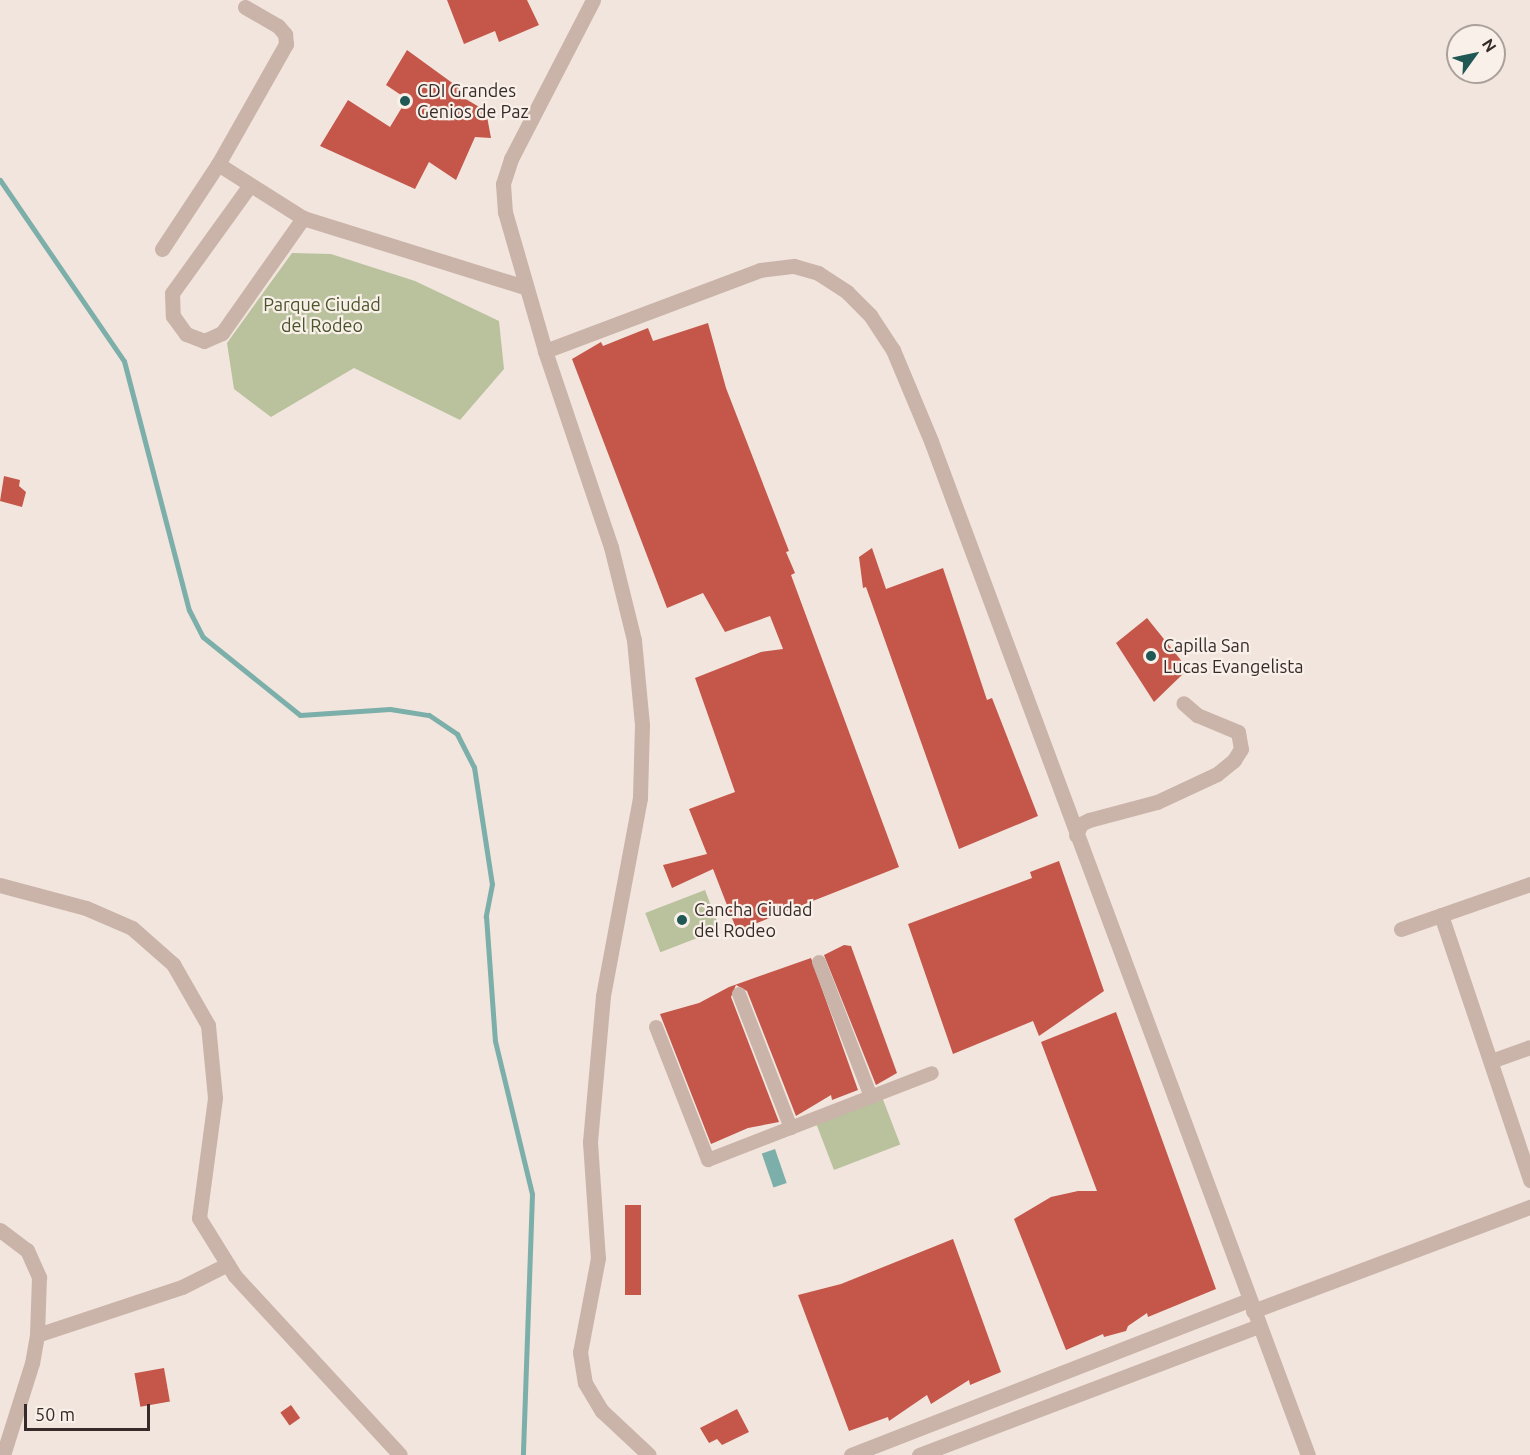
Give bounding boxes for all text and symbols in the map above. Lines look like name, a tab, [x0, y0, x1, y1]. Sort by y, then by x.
north arrow	[1446, 24, 1506, 84]
text: N	[1479, 35, 1500, 55]
place label: CDI Grandes Genios de Paz	[417, 80, 529, 122]
marker: CDI Grandes Genios de Paz	[398, 94, 412, 108]
park label: Parque Ciudad del Rodeo	[263, 294, 381, 336]
place label: Capilla San Lucas Evangelista	[1163, 635, 1304, 678]
marker: Capilla San Lucas Evangelista	[1144, 649, 1158, 663]
place label: Cancha Ciudad del Rodeo	[694, 899, 813, 942]
marker: Cancha Ciudad del Rodeo	[675, 913, 689, 927]
scale bar	[27, 1392, 153, 1430]
text: 50 m	[35, 1404, 75, 1424]

